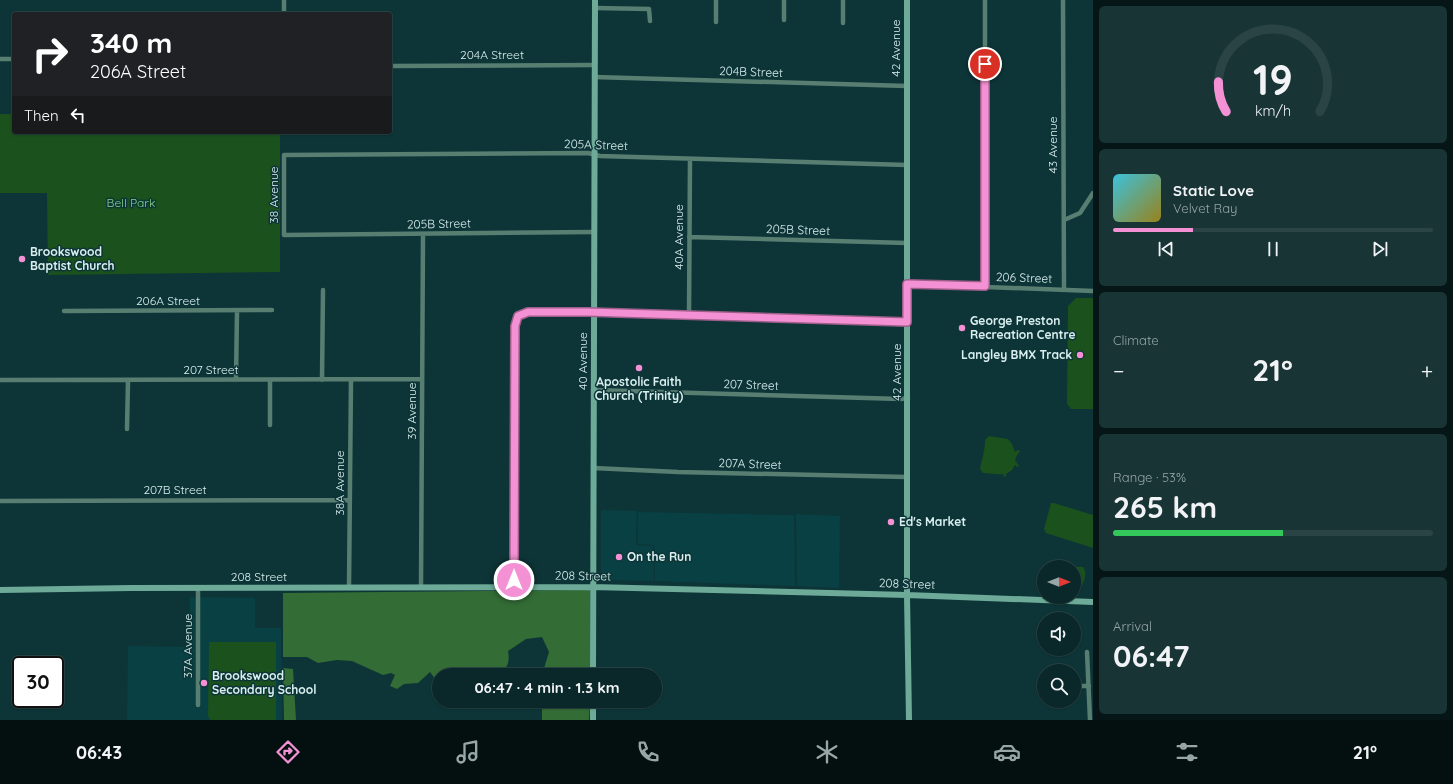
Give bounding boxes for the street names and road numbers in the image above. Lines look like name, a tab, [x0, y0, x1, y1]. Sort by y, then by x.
street label: 42 Avenue	[888, 19, 903, 77]
street label: 204A Street	[460, 47, 524, 62]
street label: 204B Street	[719, 63, 783, 80]
street label: 43 Avenue	[1045, 116, 1060, 173]
street label: 205A Street	[564, 136, 628, 153]
street label: 38 Avenue	[266, 166, 281, 224]
street label: 40A Avenue	[671, 204, 686, 270]
street label: 205B Street	[407, 215, 471, 232]
street label: 205B Street	[766, 221, 830, 238]
street label: 206 Street	[996, 269, 1052, 286]
street label: 206A Street	[136, 293, 200, 308]
street label: 40 Avenue	[575, 332, 590, 390]
street label: 42 Avenue	[889, 343, 904, 401]
street label: 207 Street	[183, 362, 239, 377]
street label: 207 Street	[723, 376, 779, 393]
street label: 39 Avenue	[404, 382, 419, 440]
street label: 38A Avenue	[332, 450, 347, 515]
street label: 207A Street	[718, 455, 782, 472]
street label: 207B Street	[143, 482, 207, 497]
street label: 208 Street	[555, 568, 611, 583]
street label: 208 Street	[231, 569, 287, 584]
street label: 208 Street	[879, 575, 935, 592]
street label: 37A Avenue	[180, 614, 195, 678]

